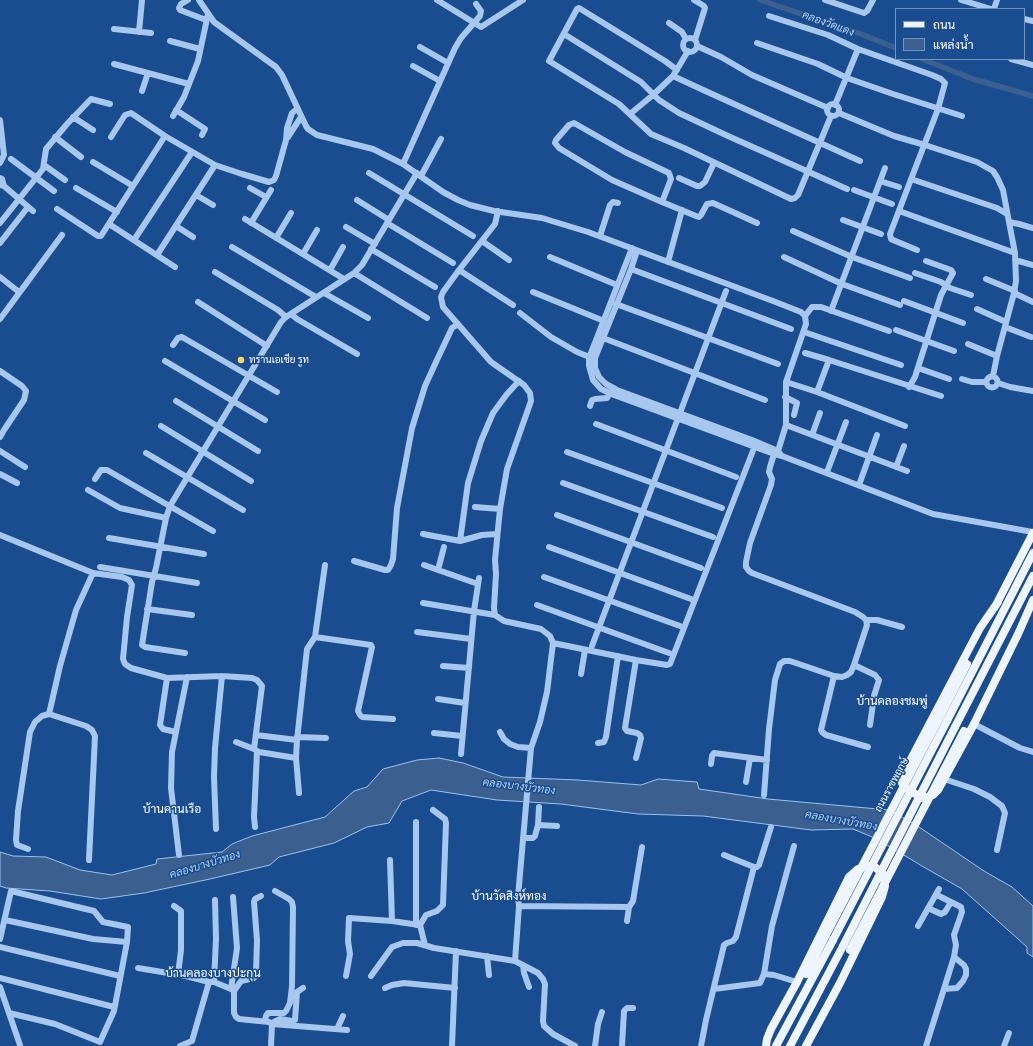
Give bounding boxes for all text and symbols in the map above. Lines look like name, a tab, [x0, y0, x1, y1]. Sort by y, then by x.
water label: คลองวัดแดง	[800, 8, 856, 40]
legend	[895, 8, 1025, 60]
text: ถนน	[933, 17, 955, 33]
text: แหล่งน้ำ	[933, 37, 973, 53]
place label: ทรานเอเชีย รูท	[249, 354, 309, 366]
marker: ทรานเอเชีย รูท	[236, 355, 246, 365]
district label: บ้านคลองชมพู่	[856, 695, 928, 709]
street label: ถนนราชพฤกษ์	[873, 756, 911, 814]
water label: คลองบางบัวทอง	[482, 776, 556, 798]
district label: บ้านคานเรือ	[143, 803, 201, 817]
water label: คลองบางบัวทอง	[804, 808, 878, 834]
water label: คลองบางบัวทอง	[168, 848, 242, 882]
district label: บ้านวัดสิงห์ทอง	[472, 890, 546, 904]
district label: บ้านคลองบางปะกุน	[165, 967, 261, 981]

